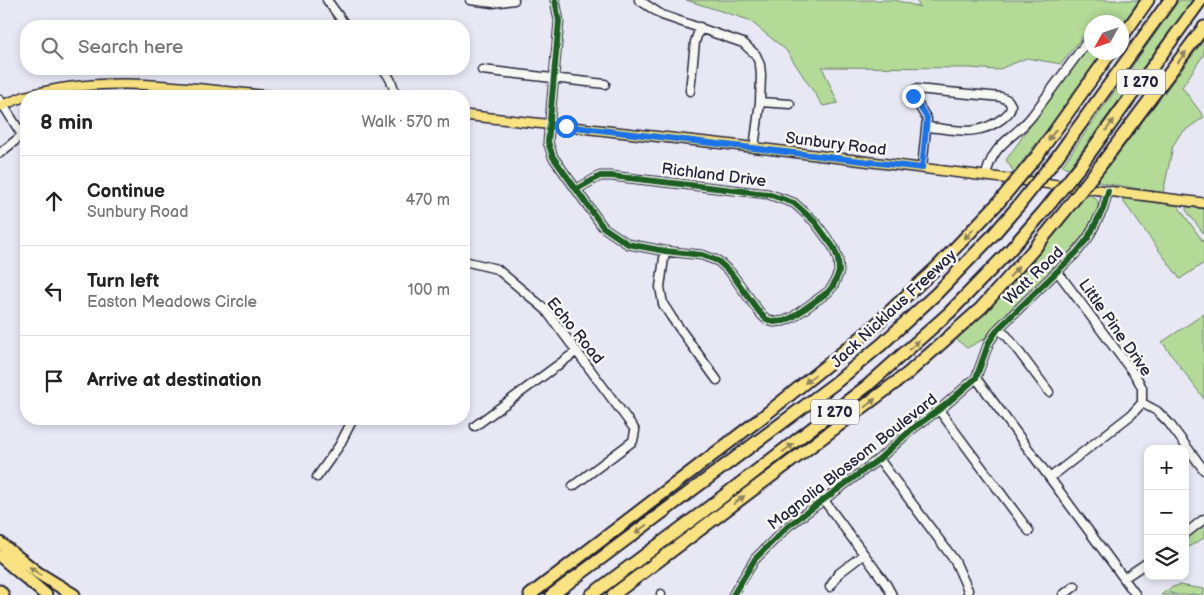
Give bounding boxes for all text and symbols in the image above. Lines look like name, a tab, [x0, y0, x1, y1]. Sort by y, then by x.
north arrow	[1084, 15, 1129, 60]
search box	[20, 20, 470, 75]
icon: search	[38, 34, 66, 62]
text: Search here	[78, 36, 183, 59]
one-way arrow	[1177, 50, 1187, 64]
road number: I 270	[1117, 70, 1165, 94]
route end	[902, 85, 925, 108]
text: 8 min	[40, 110, 93, 135]
text: Walk · 570 m	[361, 113, 450, 132]
route start	[555, 115, 578, 138]
one-way arrow	[1105, 118, 1115, 132]
one-way arrow	[1047, 128, 1057, 142]
street label: Sunbury Road	[784, 129, 887, 160]
street label: Richland Drive	[660, 160, 768, 191]
text: Continue	[87, 180, 165, 203]
icon: ahead	[40, 187, 68, 215]
text: 470 m	[405, 191, 450, 210]
text: Sunbury Road	[87, 203, 188, 222]
one-way arrow	[963, 228, 975, 240]
street label: Watt Road	[1000, 243, 1068, 309]
street label: Jack Nicklaus Freeway	[827, 246, 961, 372]
one-way arrow	[1008, 266, 1020, 278]
text: Turn left	[87, 270, 159, 293]
street label: Little Pine Drive	[1074, 276, 1156, 381]
icon: left	[40, 277, 68, 305]
text: 100 m	[407, 281, 450, 300]
text: Easton Meadows Circle	[87, 293, 257, 312]
street label: Echo Road	[542, 294, 607, 368]
one-way arrow	[908, 339, 920, 351]
icon: arrive	[40, 367, 68, 395]
text: Arrive at destination	[87, 369, 262, 392]
one-way arrow	[804, 374, 817, 385]
street label: Magnolia Blossom Boulevard	[764, 390, 941, 534]
one-way arrow	[863, 397, 876, 408]
road number: I 270	[811, 400, 859, 424]
one-way arrow	[781, 442, 794, 453]
map controls	[1144, 445, 1189, 580]
button: +	[1144, 445, 1189, 490]
button: −	[1144, 490, 1189, 535]
one-way arrow	[732, 495, 746, 505]
one-way arrow	[634, 524, 648, 534]
button: layers	[1144, 535, 1189, 580]
one-way arrow	[29, 566, 42, 576]

